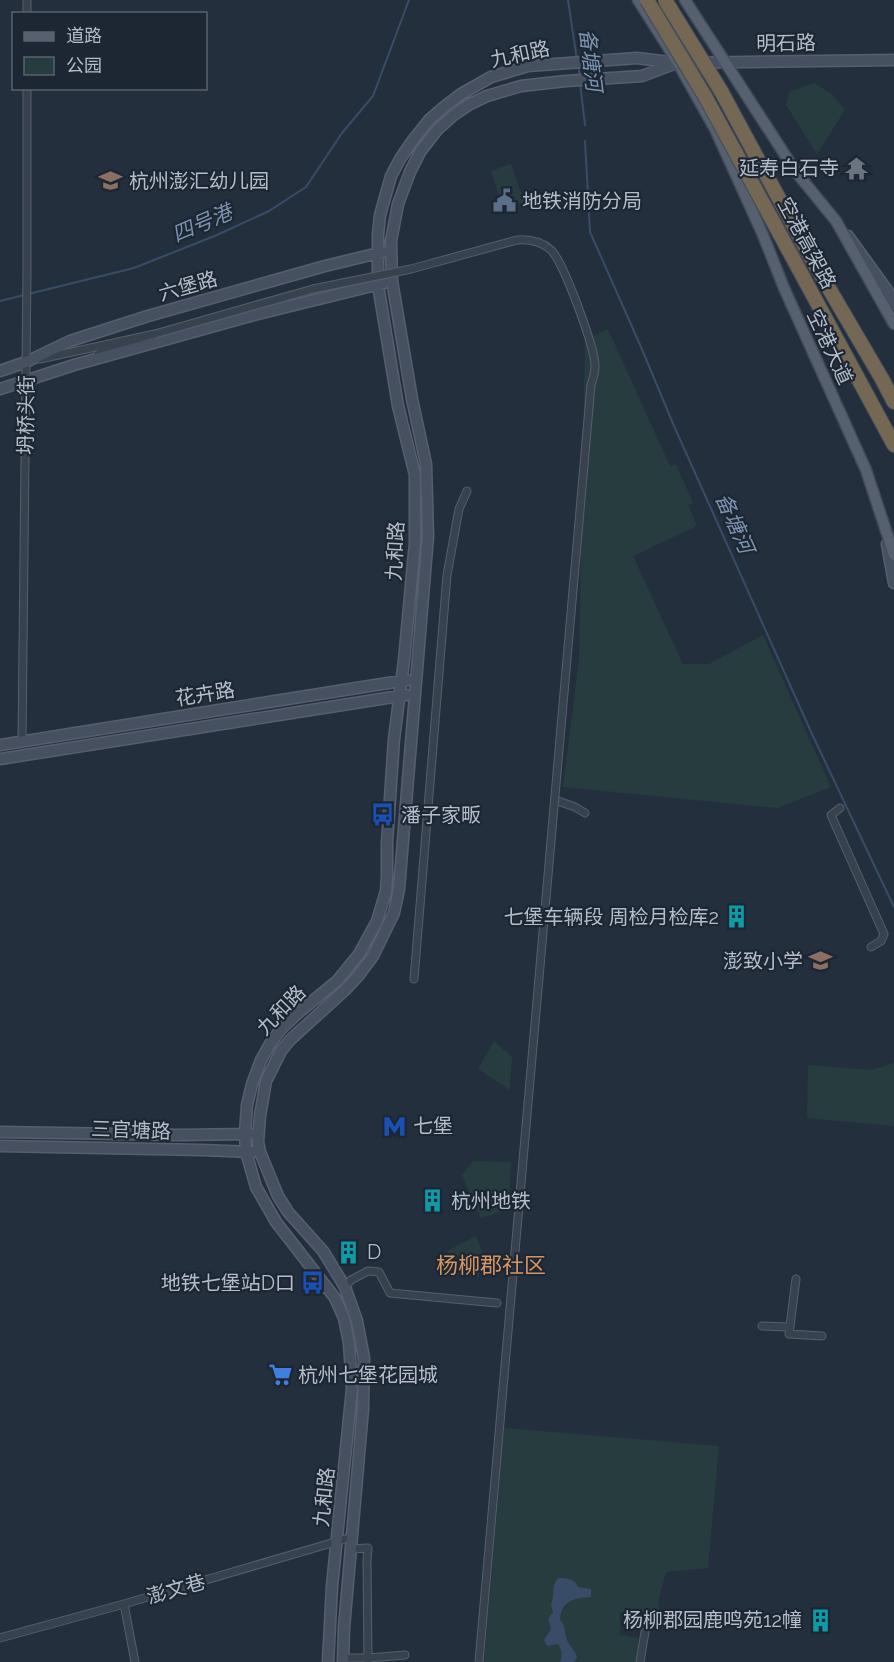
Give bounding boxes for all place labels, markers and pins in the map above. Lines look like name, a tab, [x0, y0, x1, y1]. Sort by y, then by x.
temple icon: 延寿白石寺	[844, 155, 870, 181]
place label: 延寿白石寺	[739, 156, 839, 180]
school or university icon: 杭州澎汇幼儿园	[98, 168, 124, 194]
place label: 杭州澎汇幼儿园	[129, 169, 269, 193]
public building icon: 地铁消防分局	[491, 188, 517, 214]
place label: 地铁消防分局	[522, 189, 642, 213]
bus stop icon: 潘子家畈	[370, 802, 396, 828]
place label: 潘子家畈	[401, 803, 481, 827]
building icon: 七堡车辆段 周检月检库2	[724, 904, 750, 930]
place label: 七堡车辆段 周检月检库2	[503, 905, 719, 929]
school or university icon: 澎致小学	[808, 948, 834, 974]
place label: 澎致小学	[723, 949, 803, 973]
metro station icon: 七堡	[382, 1113, 408, 1139]
place label: 七堡	[413, 1114, 453, 1138]
building icon: 杭州地铁	[420, 1188, 446, 1214]
place label: 杭州地铁	[451, 1189, 531, 1213]
building icon: D	[336, 1239, 362, 1265]
place label: D	[367, 1240, 381, 1264]
bus stop icon: 地铁七堡站D口	[300, 1270, 326, 1296]
place label: 地铁七堡站D口	[161, 1271, 295, 1295]
supermarket icon: 杭州七堡花园城	[267, 1362, 293, 1388]
place label: 杭州七堡花园城	[298, 1363, 438, 1387]
building icon: 杨柳郡园鹿鸣苑12幢	[807, 1607, 833, 1633]
place label: 杨柳郡园鹿鸣苑12幢	[623, 1608, 802, 1632]

